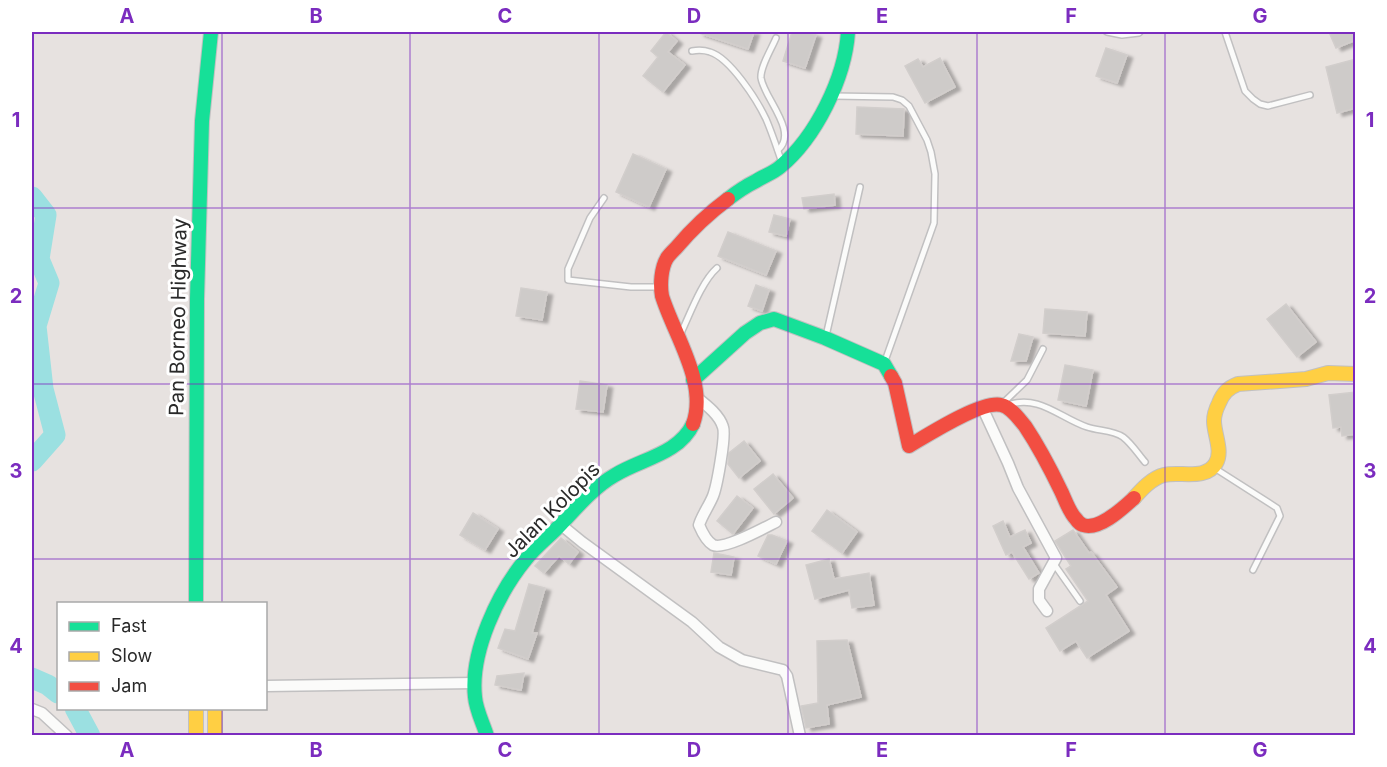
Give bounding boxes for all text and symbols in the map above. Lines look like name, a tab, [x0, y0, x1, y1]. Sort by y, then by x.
text: A	[120, 4, 135, 28]
text: B	[309, 4, 323, 28]
text: C	[498, 4, 512, 28]
text: D	[687, 4, 701, 28]
text: E	[876, 4, 888, 28]
text: F	[1065, 4, 1077, 28]
text: G	[1252, 4, 1268, 28]
text: 1	[12, 108, 20, 132]
text: 1	[1366, 108, 1374, 132]
street label: Pan Borneo Highway	[164, 218, 192, 416]
text: 2	[10, 284, 22, 308]
text: 2	[1364, 284, 1376, 308]
street label: Jalan Kolopis	[499, 457, 605, 563]
text: 3	[10, 459, 22, 483]
text: 3	[1364, 459, 1376, 483]
legend	[57, 602, 267, 710]
text: Fast	[111, 615, 147, 636]
text: 4	[9, 634, 23, 658]
text: 4	[1363, 634, 1377, 658]
text: Slow	[111, 645, 152, 666]
text: Jam	[111, 675, 147, 696]
text: A	[120, 738, 135, 762]
text: B	[309, 738, 323, 762]
text: C	[498, 738, 512, 762]
text: D	[687, 738, 701, 762]
text: E	[876, 738, 888, 762]
text: F	[1065, 738, 1077, 762]
text: G	[1252, 738, 1268, 762]

